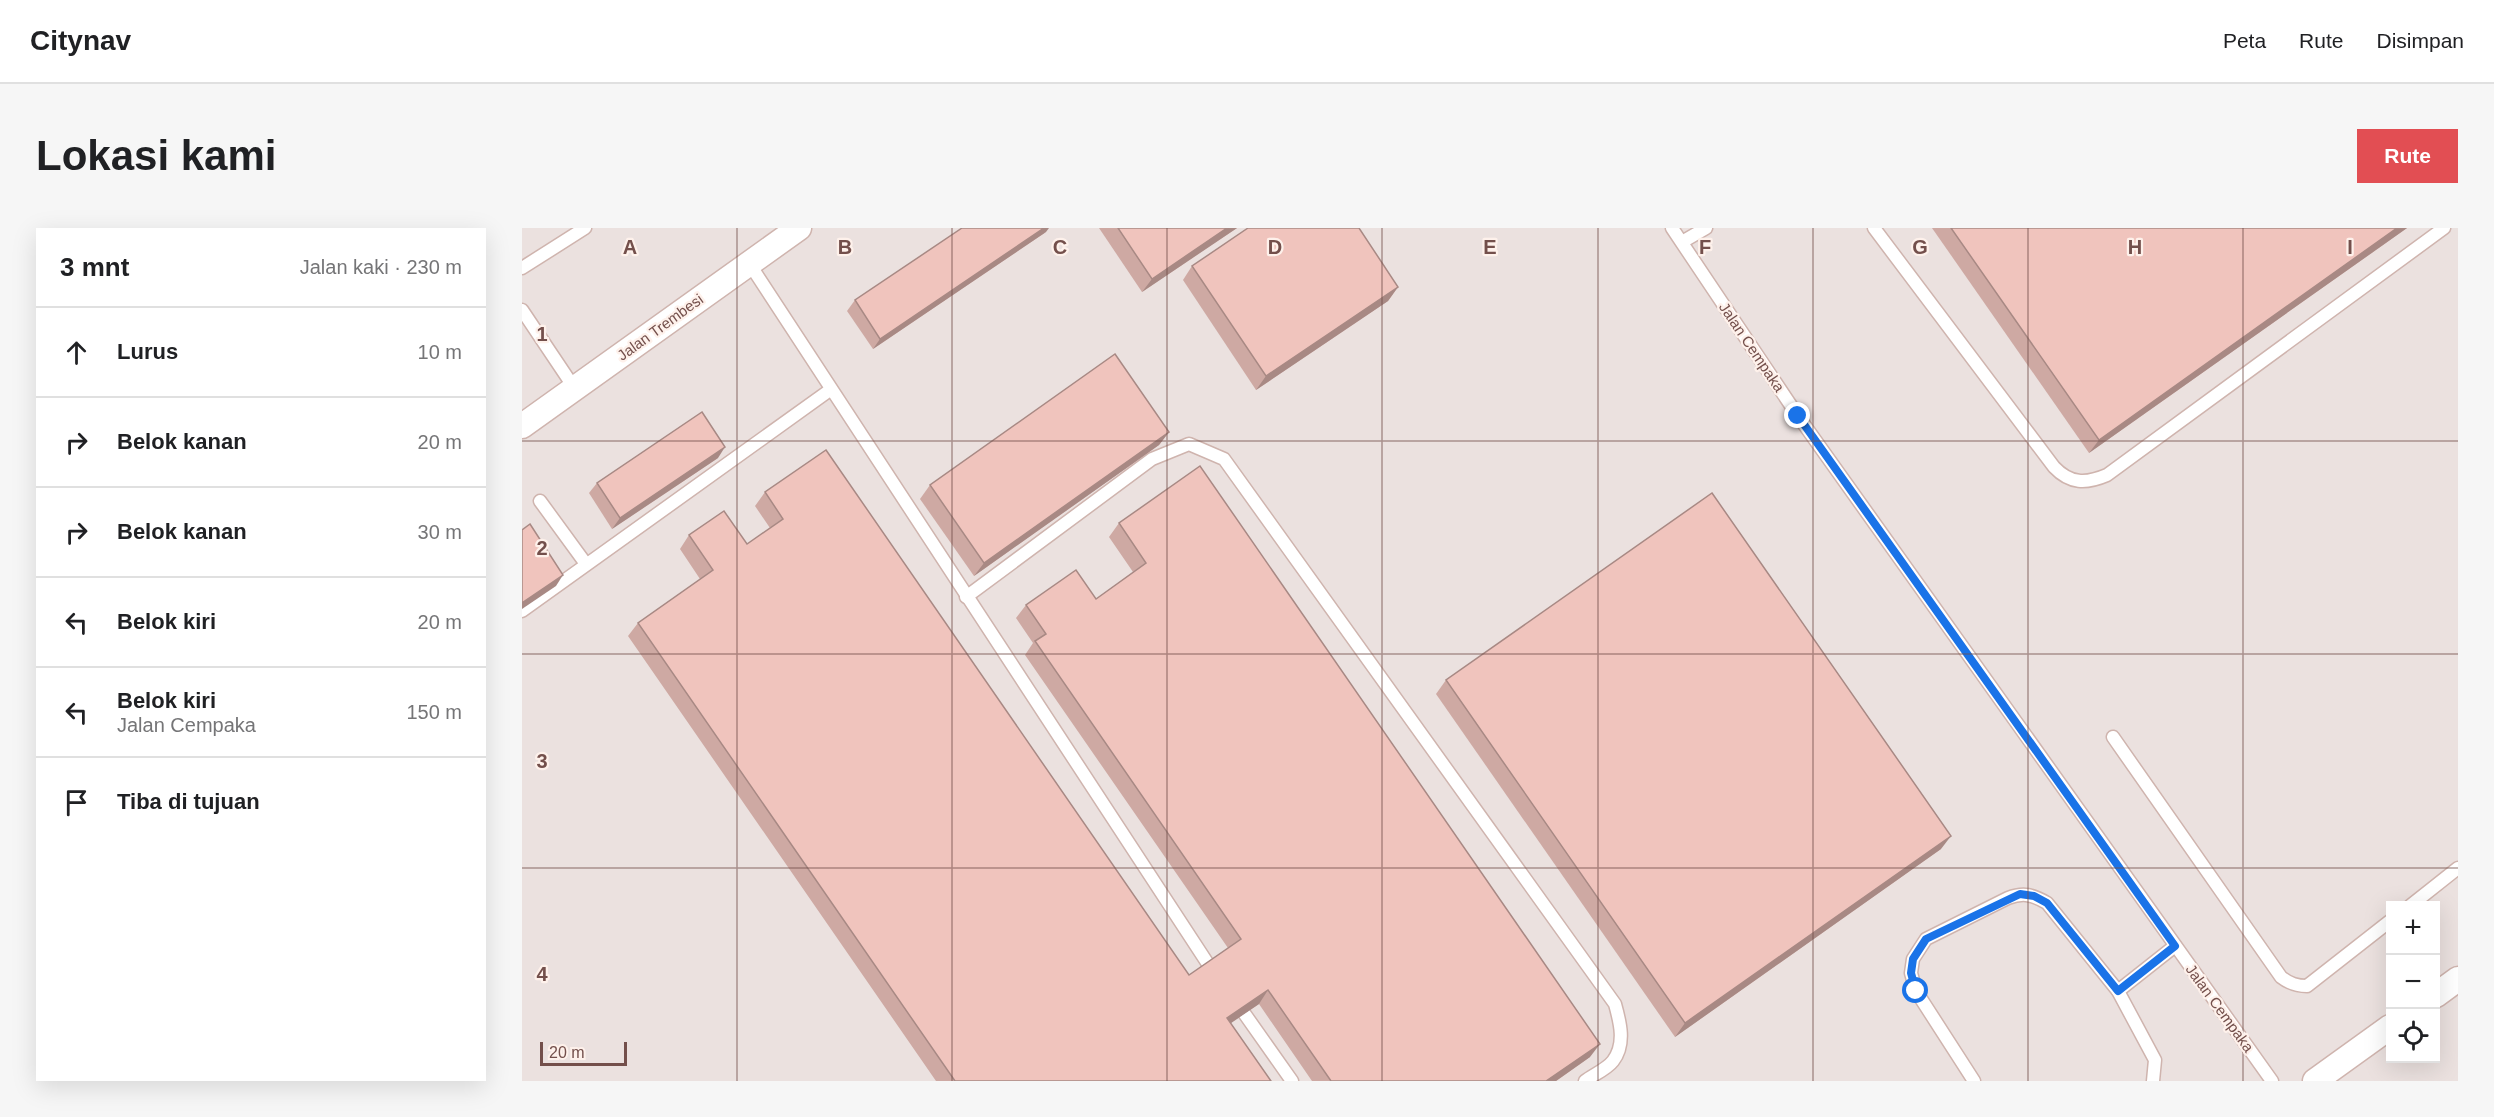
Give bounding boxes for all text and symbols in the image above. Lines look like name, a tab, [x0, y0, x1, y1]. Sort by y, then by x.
text: Citynav	[30, 25, 131, 56]
text: Peta	[2223, 29, 2266, 52]
text: Rute	[2299, 29, 2343, 52]
text: Disimpan	[2376, 29, 2464, 52]
button: Rute	[2357, 129, 2458, 183]
text: Lokasi kami	[36, 132, 276, 179]
text: A	[623, 236, 637, 258]
text: B	[838, 236, 852, 258]
text: C	[1053, 236, 1067, 258]
text: D	[1268, 236, 1282, 258]
text: E	[1483, 236, 1497, 258]
text: F	[1699, 236, 1711, 258]
text: G	[1912, 236, 1928, 258]
text: H	[2128, 236, 2142, 258]
text: I	[2347, 236, 2353, 258]
text: 3 mnt	[60, 252, 129, 282]
text: Jalan kaki · 230 m	[300, 256, 462, 278]
street label: Jalan Trembesi	[614, 290, 706, 364]
street label: Jalan Cempaka	[1716, 299, 1789, 395]
text: 1	[536, 323, 548, 345]
icon: ahead	[60, 336, 93, 369]
text: Lurus	[117, 339, 178, 364]
text: 10 m	[418, 341, 462, 363]
route end	[1784, 402, 1810, 428]
icon: right	[60, 426, 93, 459]
text: Belok kanan	[117, 429, 247, 454]
text: 20 m	[418, 431, 462, 453]
icon: right	[60, 516, 93, 549]
text: Belok kanan	[117, 519, 247, 544]
text: 30 m	[418, 521, 462, 543]
text: 2	[536, 537, 548, 559]
icon: left	[60, 606, 93, 639]
text: Belok kiri	[117, 609, 216, 634]
text: 20 m	[418, 611, 462, 633]
text: Belok kiri	[117, 688, 216, 713]
icon: left	[60, 696, 93, 729]
text: 150 m	[406, 701, 462, 723]
text: Jalan Cempaka	[117, 714, 256, 736]
text: 3	[536, 750, 548, 772]
icon: arrive	[60, 786, 93, 819]
text: Tiba di tujuan	[117, 789, 260, 814]
map controls	[2386, 901, 2440, 1063]
button: +	[2386, 901, 2440, 955]
button: −	[2386, 955, 2440, 1009]
street label: Jalan Cempaka	[2182, 961, 2258, 1056]
text: 4	[536, 963, 548, 985]
route start	[1902, 977, 1928, 1003]
button: locate	[2386, 1009, 2440, 1063]
scale bar	[540, 1039, 627, 1066]
text: 20 m	[549, 1044, 585, 1061]

